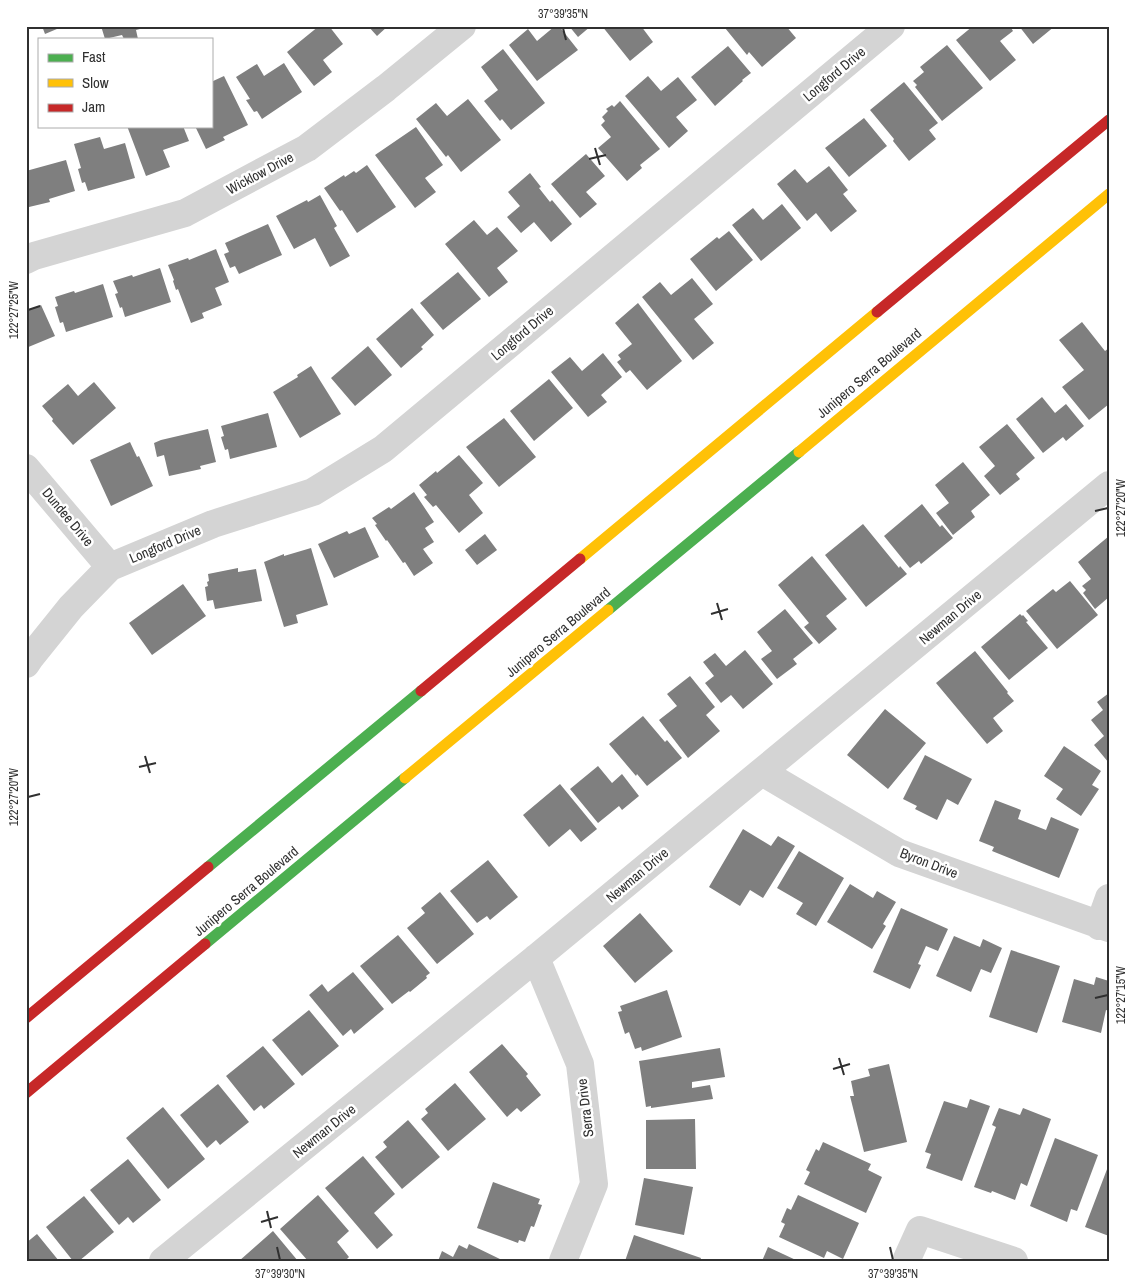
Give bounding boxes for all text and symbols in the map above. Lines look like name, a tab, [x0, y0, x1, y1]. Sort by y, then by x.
text: 37°39'35"N	[538, 6, 588, 22]
legend	[38, 38, 212, 128]
street label: Longford Drive	[799, 43, 869, 105]
text: Fast	[82, 46, 106, 67]
text: Slow	[82, 72, 109, 93]
text: Jam	[82, 96, 105, 117]
street label: Wicklow Drive	[223, 148, 297, 198]
text: 122°27'25"W	[6, 280, 22, 339]
street label: Longford Drive	[487, 302, 557, 364]
street label: Junipero Serra Boulevard	[813, 324, 925, 422]
text: 122°27'20"W	[1113, 478, 1129, 537]
street label: Dundee Drive	[38, 484, 98, 550]
street label: Longford Drive	[127, 521, 203, 567]
street label: Junipero Serra Boulevard	[502, 583, 614, 681]
street label: Newman Drive	[915, 586, 985, 648]
text: 122°27'20"W	[6, 767, 22, 826]
street label: Junipero Serra Boulevard	[190, 842, 302, 940]
street label: Newman Drive	[602, 844, 672, 906]
street label: Byron Drive	[897, 844, 961, 882]
text: 122°27'15"W	[1113, 965, 1129, 1024]
street label: Serra Drive	[572, 1078, 598, 1138]
street label: Newman Drive	[289, 1100, 359, 1162]
text: 37°39'30"N	[255, 1266, 305, 1282]
text: 37°39'35"N	[868, 1266, 918, 1282]

